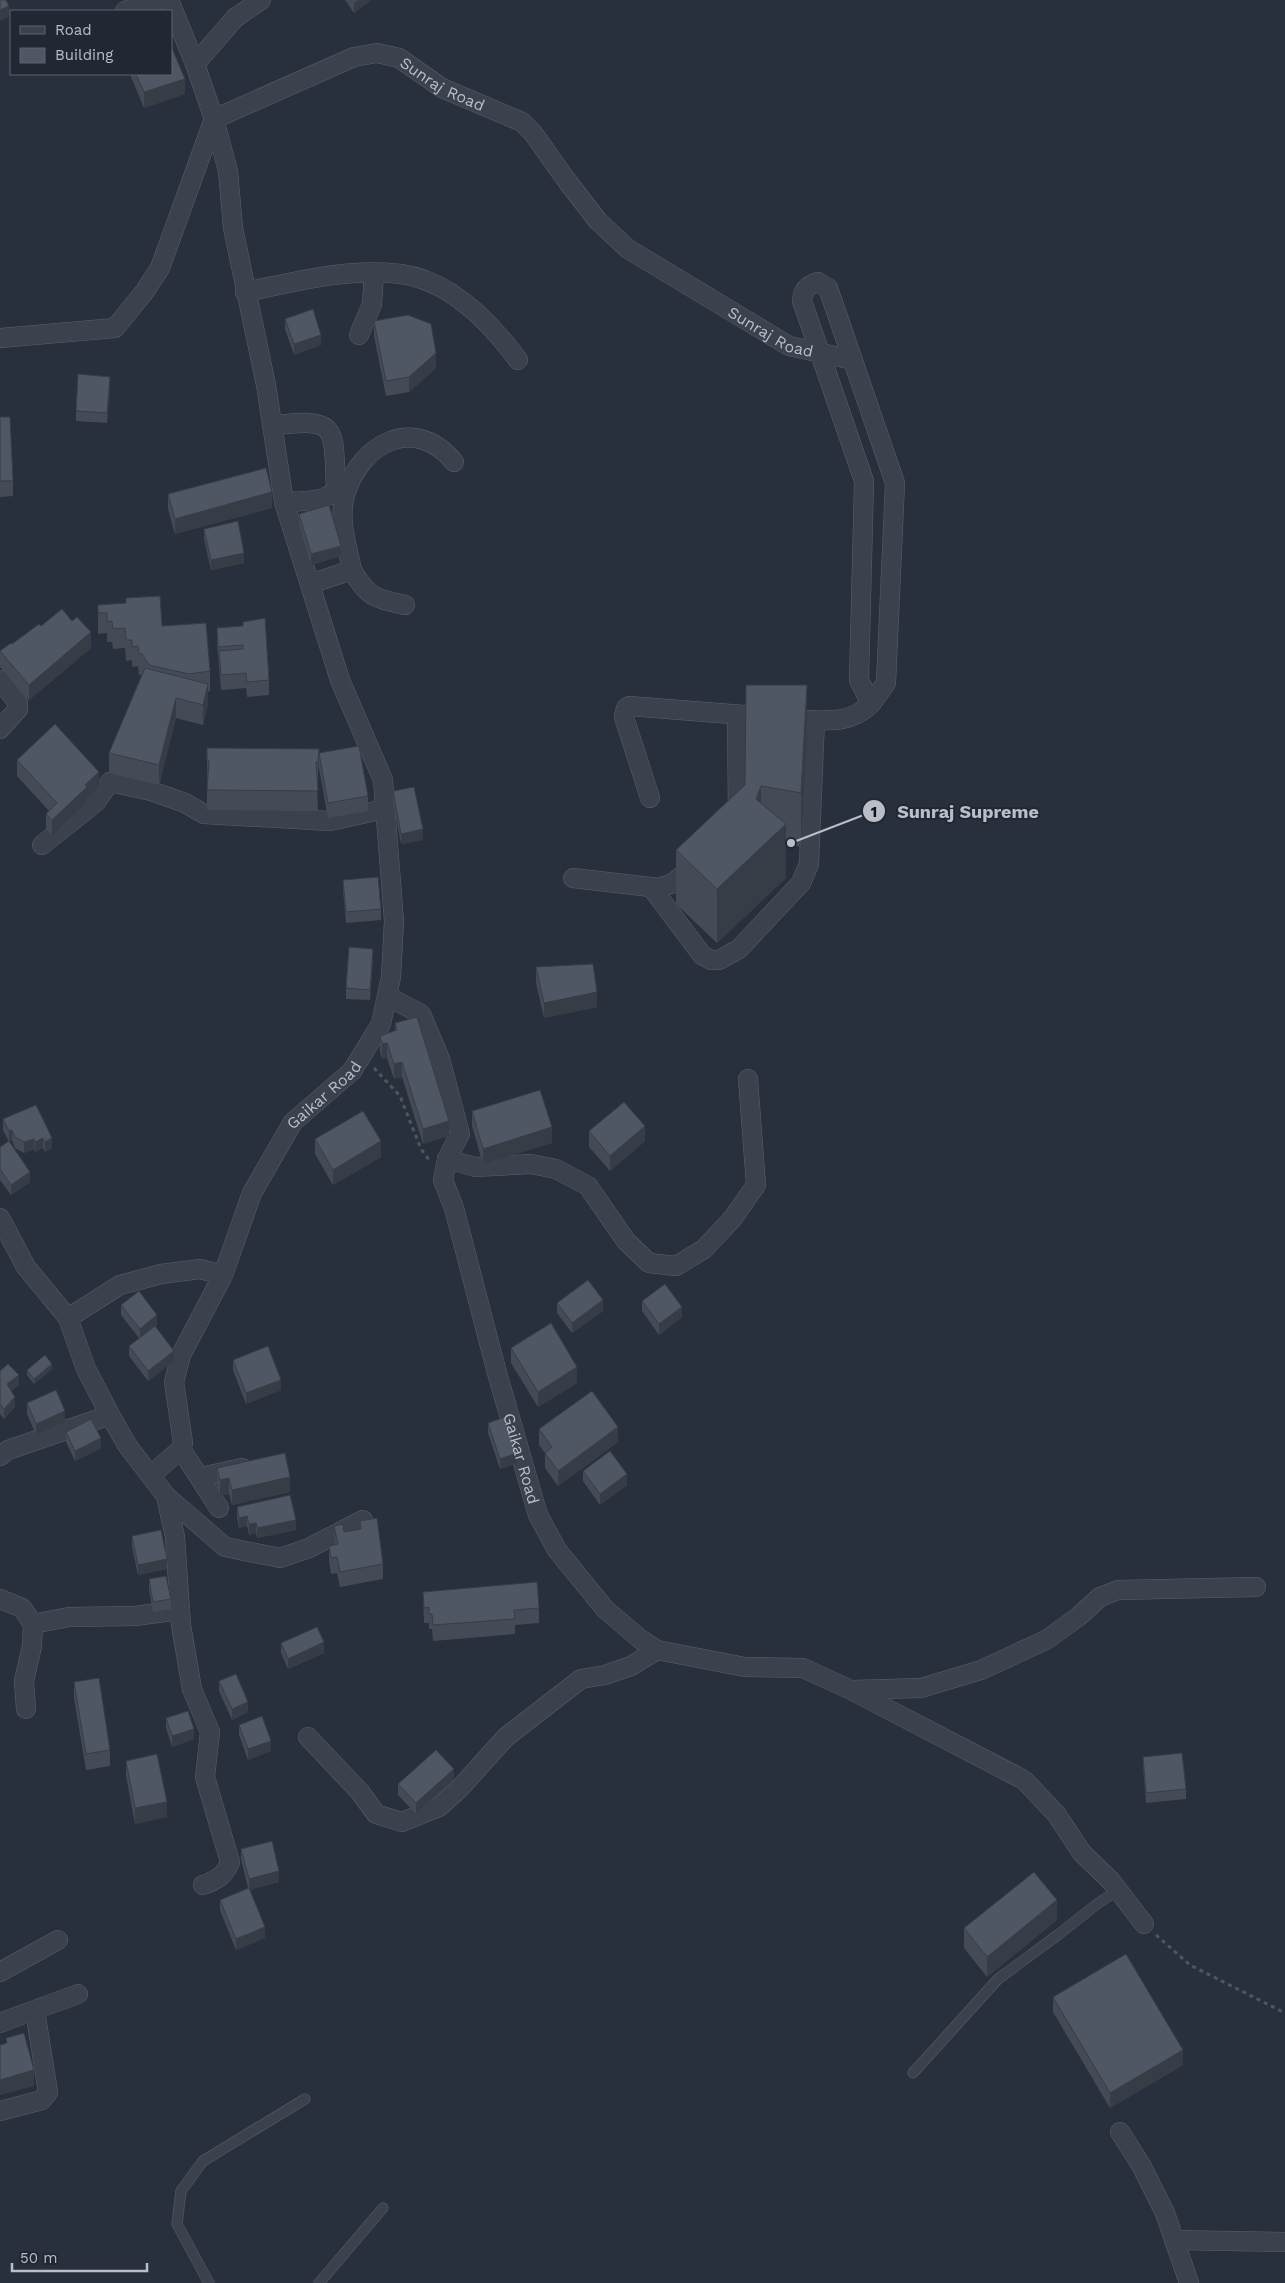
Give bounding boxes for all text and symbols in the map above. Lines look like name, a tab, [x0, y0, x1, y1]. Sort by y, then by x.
legend	[10, 10, 172, 75]
text: Road	[55, 21, 92, 39]
text: Building	[55, 46, 113, 64]
street label: Sunraj Road	[396, 53, 488, 115]
street label: Sunraj Road	[724, 302, 815, 361]
callout: Sunraj Supreme	[862, 795, 1049, 828]
text: Sunraj Supreme	[897, 801, 1039, 822]
text: 1	[871, 803, 877, 821]
street label: Gaikar Road	[283, 1058, 366, 1133]
street label: Gaikar Road	[499, 1411, 543, 1506]
scale bar	[12, 2240, 148, 2272]
text: 50 m	[20, 2249, 57, 2267]

